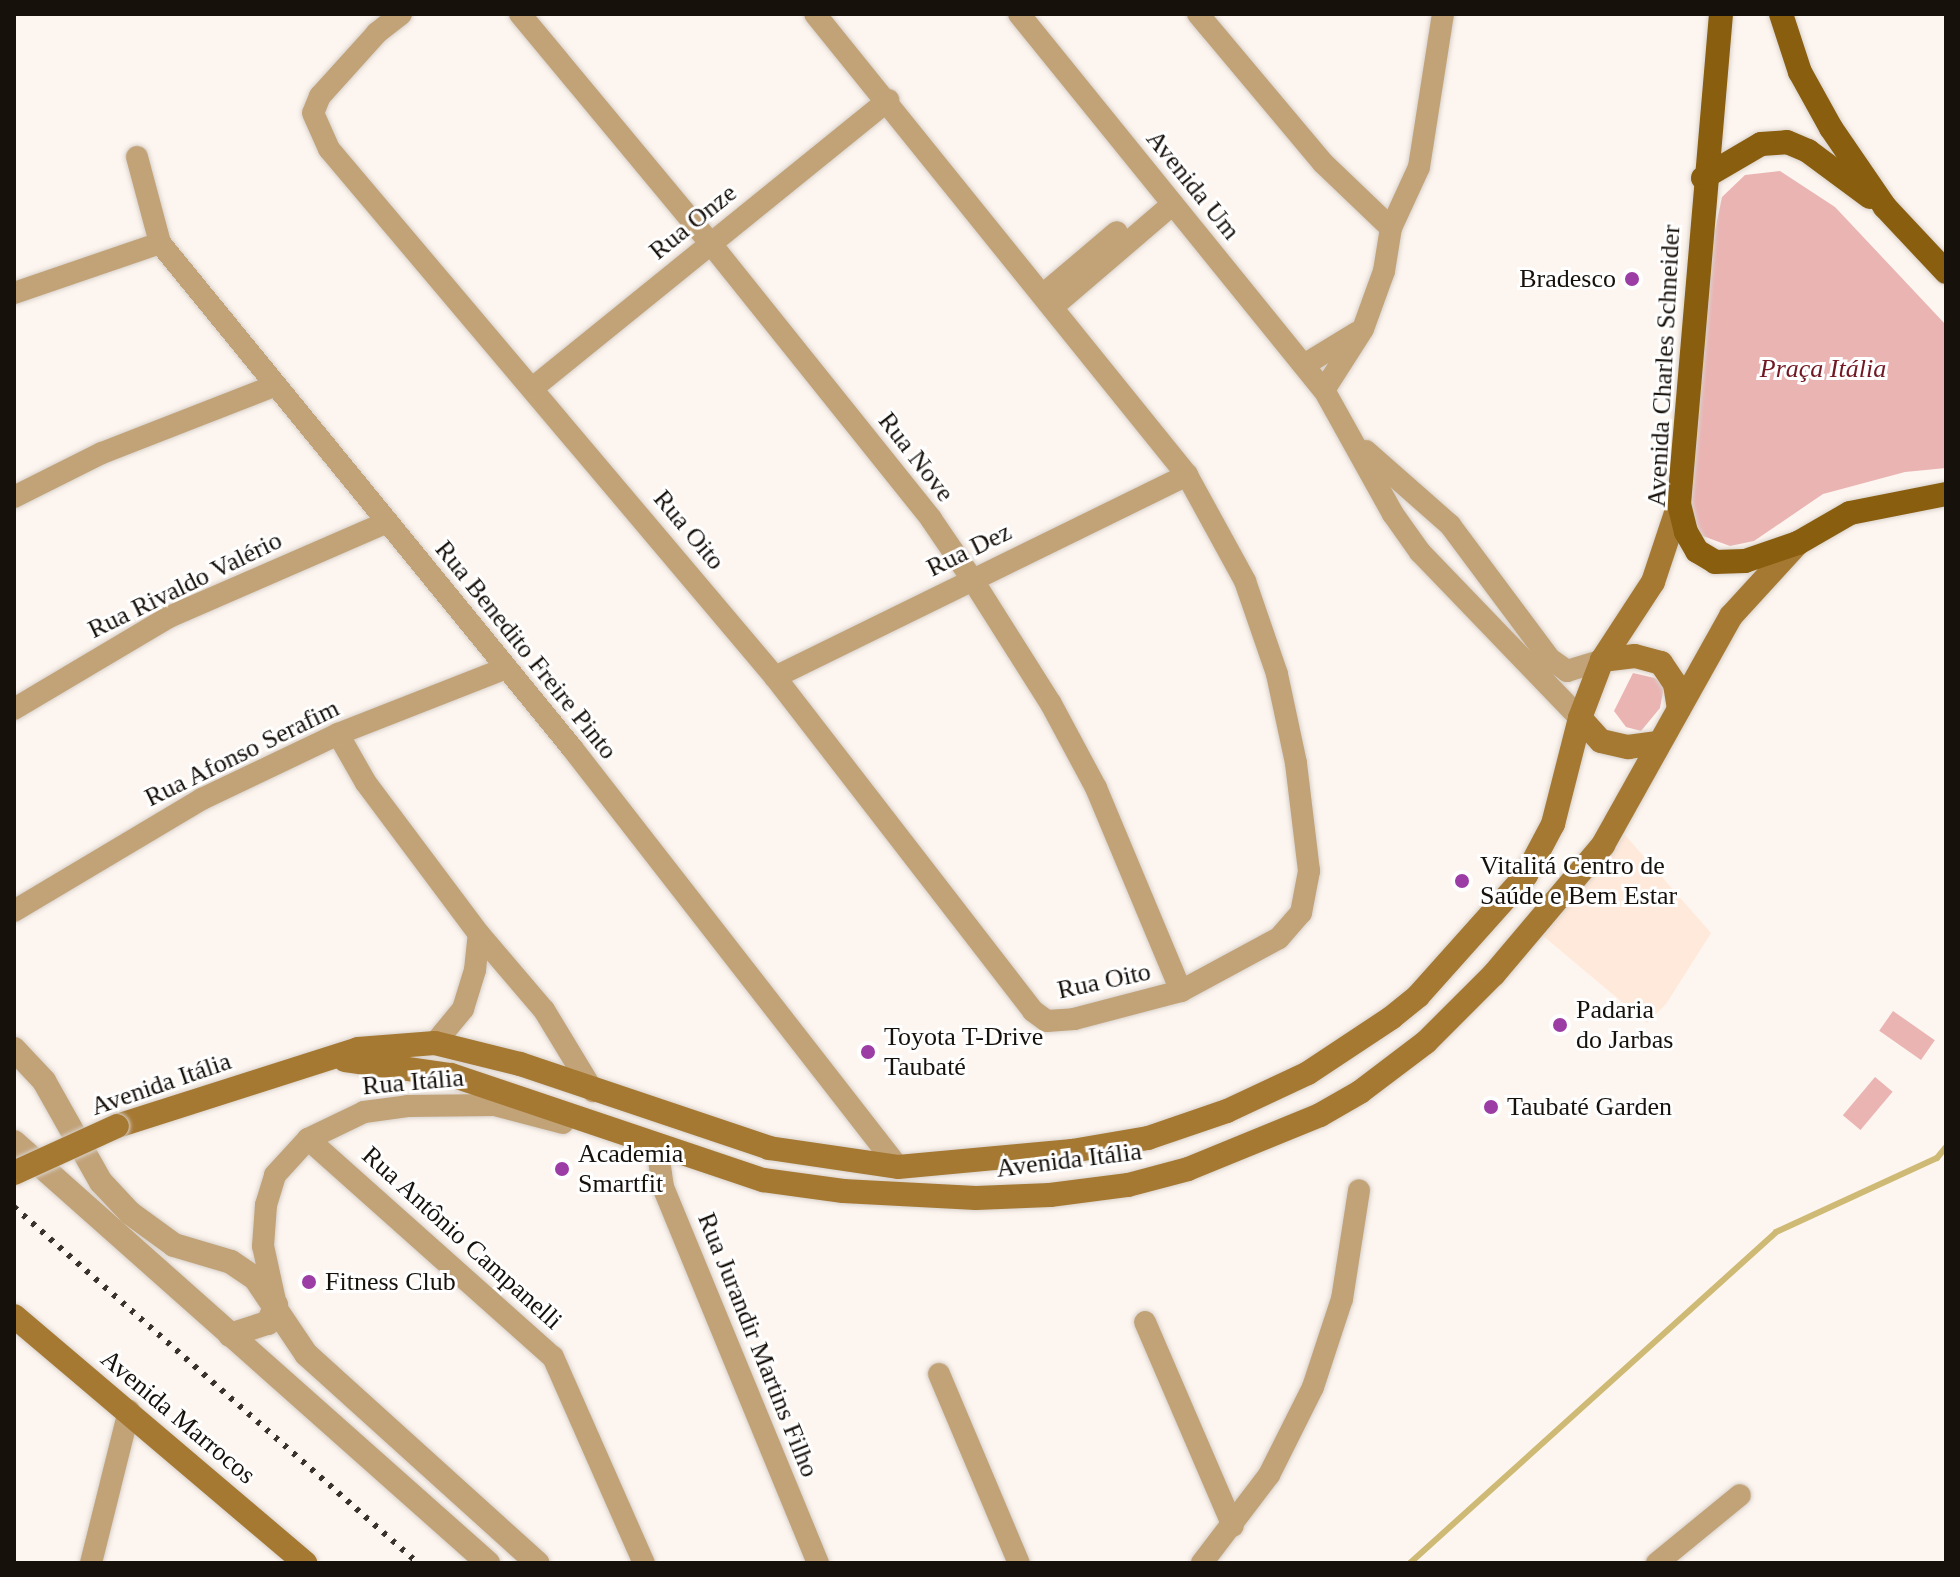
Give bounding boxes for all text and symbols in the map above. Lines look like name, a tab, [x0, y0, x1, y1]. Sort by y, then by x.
street label: Avenida Um	[1139, 124, 1247, 246]
street label: Rua Onze	[643, 177, 743, 267]
street label: Avenida Charles Schneider	[1641, 224, 1687, 508]
place label: Bradesco	[1519, 263, 1616, 295]
marker: Bradesco	[1623, 270, 1641, 288]
park label: Praça Itália	[1760, 353, 1886, 385]
street label: Rua Nove	[871, 406, 961, 508]
street label: Rua Oito	[647, 484, 731, 576]
street label: Rua Dez	[922, 516, 1016, 584]
street label: Rua Rivaldo Valério	[83, 524, 287, 646]
street label: Rua Benedito Freire Pinto	[428, 534, 624, 766]
street label: Rua Afonso Serafim	[139, 692, 345, 814]
place label: Vitalitá Centro de Saúde e Bem Estar	[1480, 850, 1677, 912]
marker: Vitalitá Centro de Saúde e Bem Estar	[1451, 870, 1473, 892]
street label: Rua Oito	[1054, 956, 1154, 1006]
place label: Padaria do Jarbas	[1576, 994, 1673, 1056]
marker: Padaria do Jarbas	[1551, 1016, 1569, 1034]
place label: Toyota T-Drive Taubaté	[884, 1021, 1044, 1082]
marker: Toyota T-Drive Taubaté	[859, 1043, 877, 1061]
street label: Avenida Itália	[87, 1045, 235, 1123]
street label: Rua Itália	[361, 1062, 465, 1102]
place label: Taubaté Garden	[1507, 1091, 1672, 1123]
marker: Taubaté Garden	[1482, 1098, 1500, 1116]
street label: Avenida Itália	[995, 1136, 1143, 1184]
place label: Academia Smartfit	[578, 1138, 683, 1200]
street label: Rua Antônio Campanelli	[355, 1139, 569, 1337]
marker: Academia Smartfit	[553, 1160, 571, 1178]
street label: Rua Jurandir Martins Filho	[691, 1208, 825, 1482]
place label: Fitness Club	[325, 1266, 456, 1298]
marker: Fitness Club	[300, 1273, 318, 1291]
street label: Avenida Marrocos	[94, 1343, 262, 1491]

